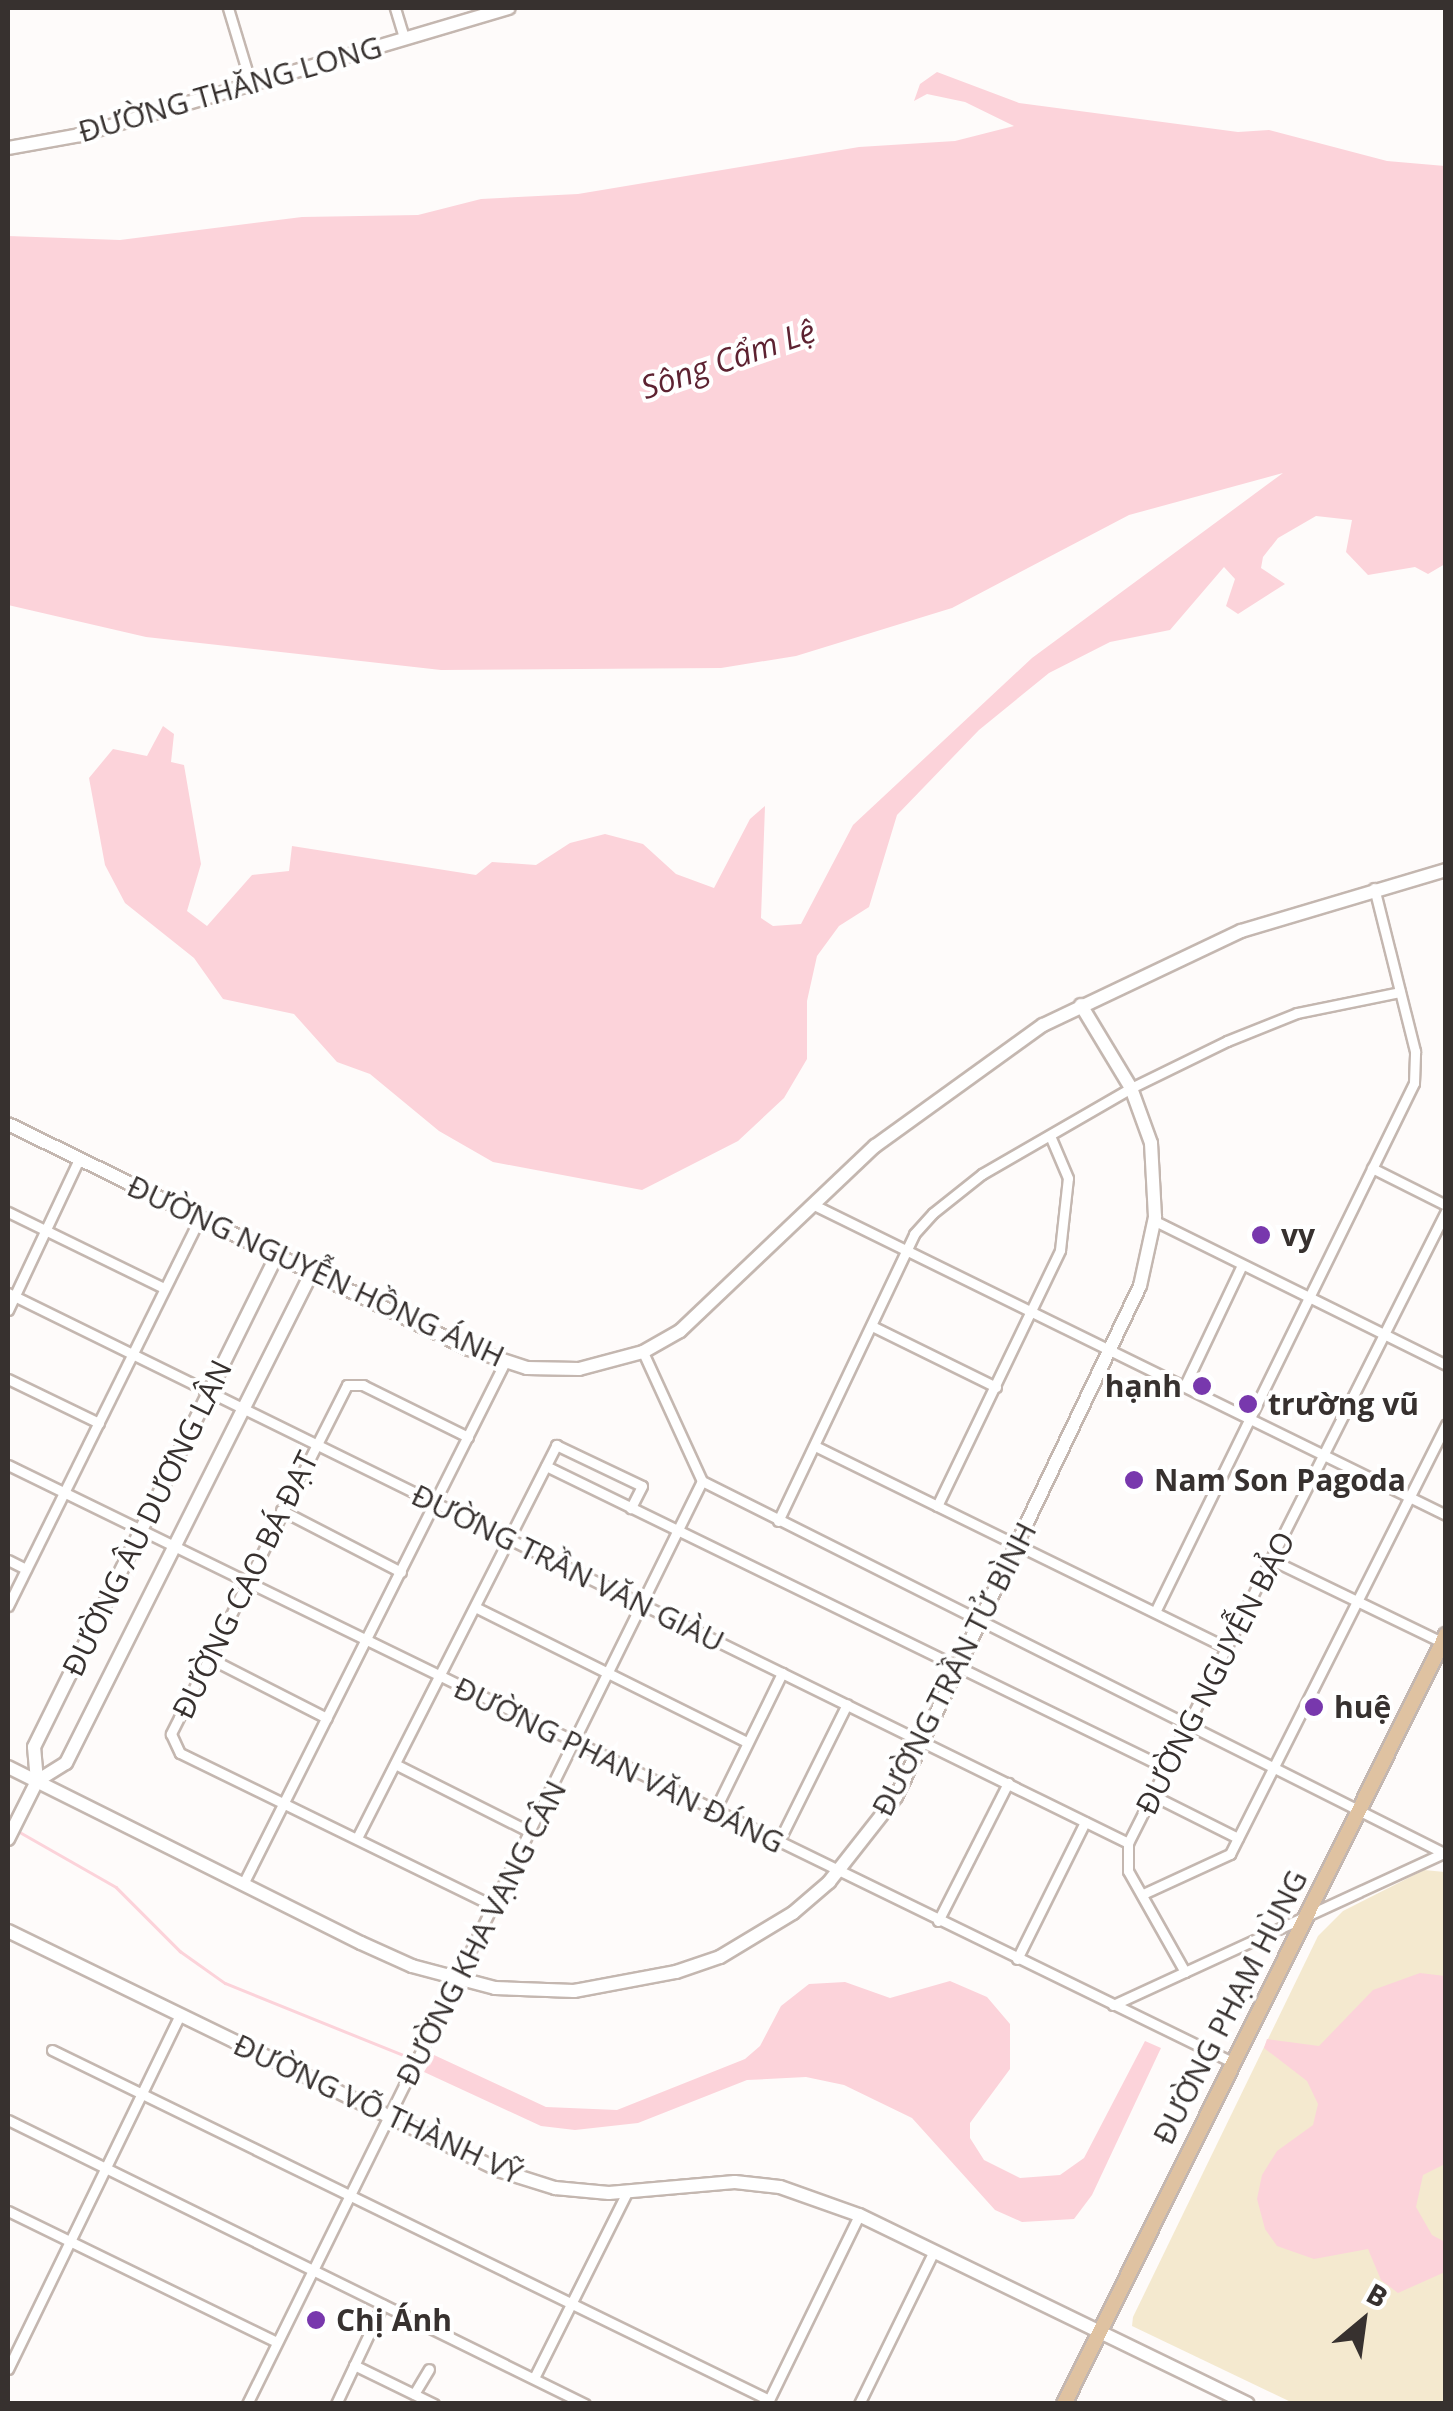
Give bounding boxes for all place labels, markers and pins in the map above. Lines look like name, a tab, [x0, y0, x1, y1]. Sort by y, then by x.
place label: vy	[1281, 1217, 1315, 1253]
marker: vy	[1250, 1224, 1272, 1246]
place label: hạnh	[1105, 1368, 1182, 1404]
marker: hạnh	[1191, 1375, 1213, 1397]
place label: trường vũ	[1268, 1386, 1419, 1422]
marker: trường vũ	[1237, 1393, 1259, 1415]
place label: Nam Son Pagoda	[1154, 1462, 1406, 1498]
marker: Nam Son Pagoda	[1123, 1469, 1145, 1491]
place label: huệ	[1334, 1689, 1391, 1725]
marker: huệ	[1303, 1696, 1325, 1718]
place label: Chị Ánh	[336, 2302, 452, 2338]
marker: Chị Ánh	[305, 2309, 327, 2331]

